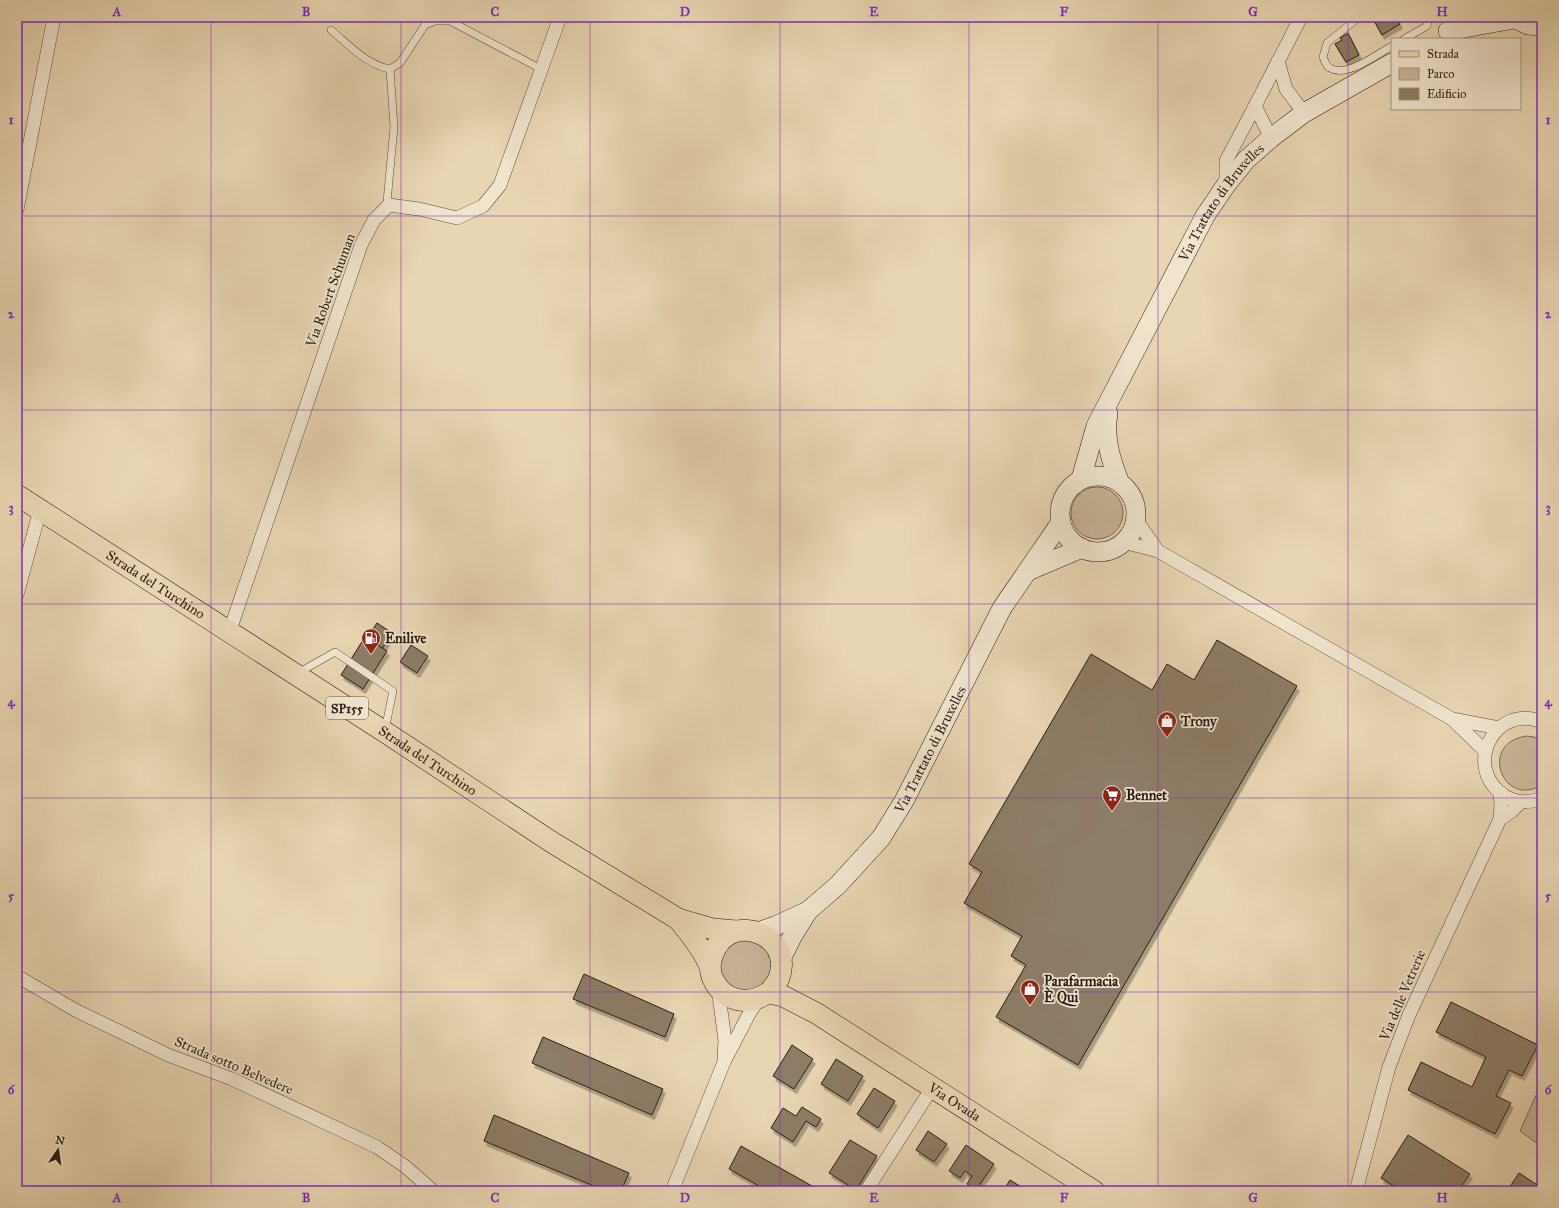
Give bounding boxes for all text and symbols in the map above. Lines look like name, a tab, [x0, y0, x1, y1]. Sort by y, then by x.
text: A	[112, 4, 122, 20]
text: B	[302, 4, 311, 20]
text: C	[491, 4, 500, 20]
text: D	[680, 4, 690, 20]
text: E	[869, 4, 879, 20]
text: F	[1060, 4, 1069, 20]
text: G	[1248, 4, 1258, 20]
text: H	[1436, 4, 1448, 20]
legend	[1391, 38, 1521, 110]
text: Strada	[1427, 47, 1460, 61]
text: Parco	[1427, 67, 1454, 81]
text: Edificio	[1427, 87, 1466, 101]
text: 1	[8, 112, 14, 128]
text: 1	[1545, 112, 1551, 128]
street label: Via Trattato di Bruxelles	[1174, 140, 1268, 265]
street label: Via Robert Schuman	[302, 231, 359, 350]
text: 2	[8, 306, 15, 322]
text: 2	[1545, 306, 1552, 322]
text: 3	[8, 500, 14, 516]
text: 3	[1545, 500, 1551, 516]
street label: Strada del Turchino	[103, 547, 208, 623]
fuel station icon: Enilive	[360, 627, 382, 655]
place label: Enilive	[385, 630, 426, 647]
street label: Via Trattato di Bruxelles	[890, 683, 970, 817]
text: 4	[7, 694, 15, 710]
text: 4	[1544, 694, 1552, 710]
road number: SP155	[326, 697, 368, 719]
shop icon: Trony	[1156, 710, 1178, 738]
place label: Trony	[1180, 713, 1218, 731]
street label: Strada del Turchino	[375, 722, 480, 799]
supermarket icon: Bennet	[1101, 784, 1123, 812]
place label: Bennet	[1126, 787, 1167, 804]
text: 5	[8, 888, 15, 904]
text: 5	[1545, 888, 1552, 904]
street label: Via delle Vetrerie	[1375, 947, 1429, 1044]
place label: Parafarmacia È Qui	[1044, 973, 1119, 1007]
shop icon: Parafarmacia È Qui	[1019, 978, 1041, 1006]
street label: Strada sotto Belvedere	[172, 1033, 296, 1098]
street label: Via Ovada	[924, 1079, 984, 1125]
text: 6	[8, 1082, 16, 1098]
text: 6	[1545, 1082, 1553, 1098]
north arrow	[38, 1130, 78, 1170]
text: N	[54, 1133, 67, 1148]
text: A	[112, 1190, 122, 1206]
text: B	[302, 1190, 311, 1206]
text: C	[491, 1190, 500, 1206]
text: D	[680, 1190, 690, 1206]
text: E	[869, 1190, 879, 1206]
text: F	[1060, 1190, 1069, 1206]
text: G	[1248, 1190, 1258, 1206]
text: H	[1436, 1190, 1448, 1206]

